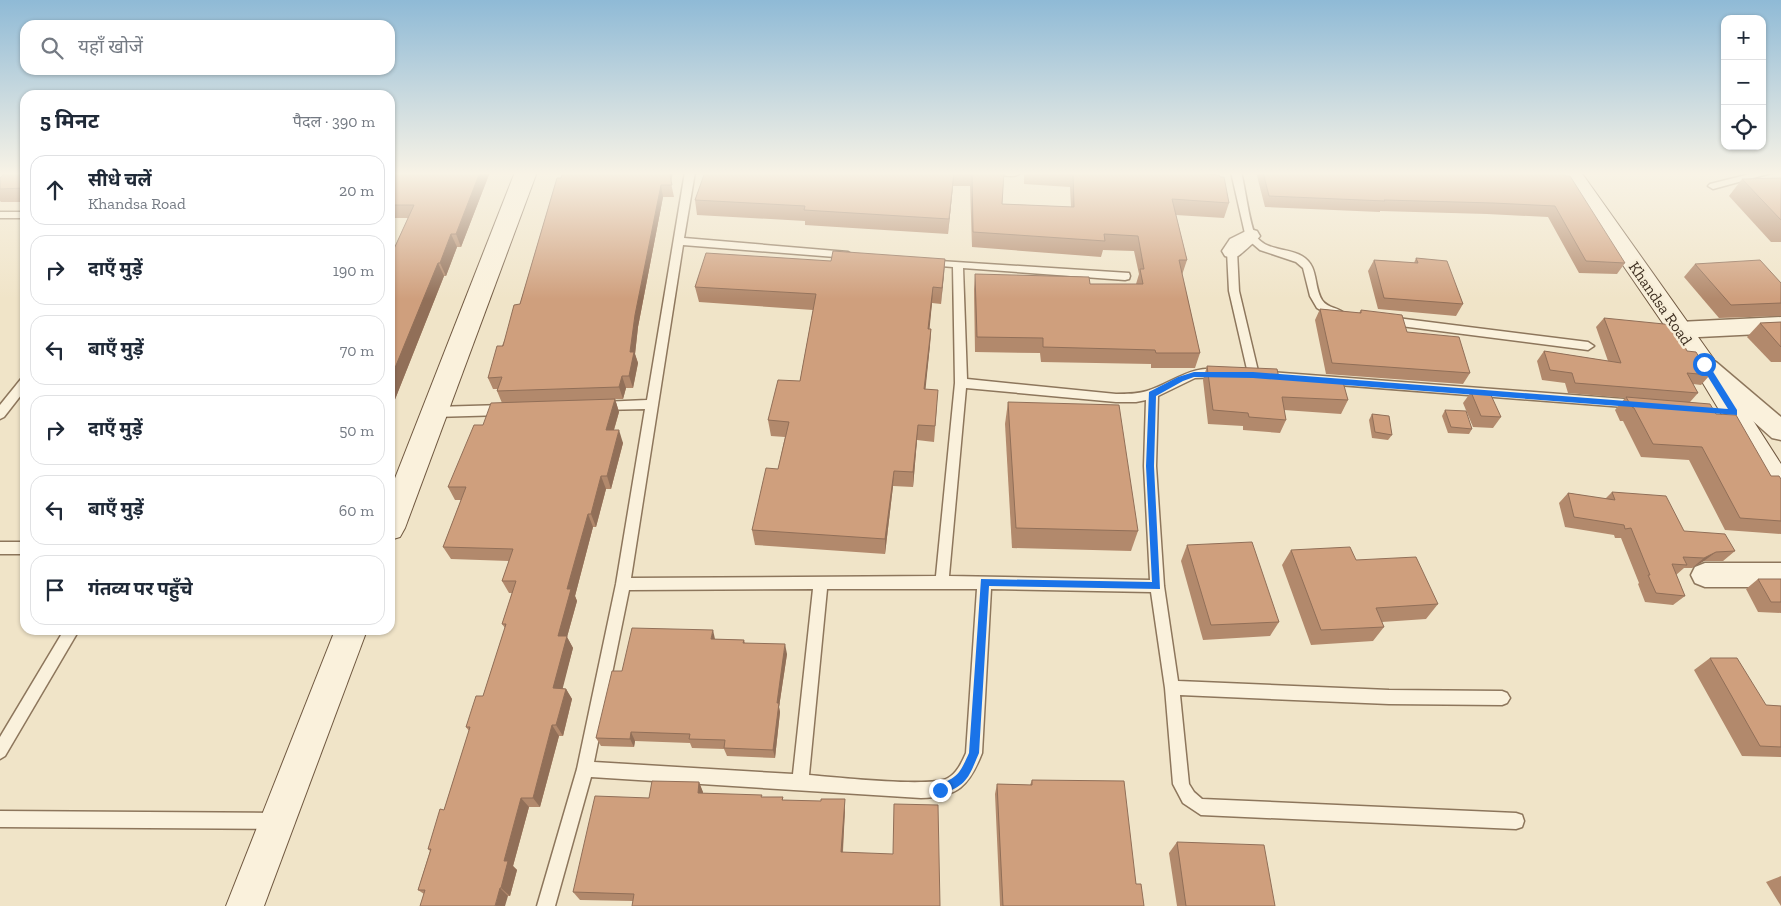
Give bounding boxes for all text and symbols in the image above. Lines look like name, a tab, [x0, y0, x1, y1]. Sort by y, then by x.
map controls	[1721, 15, 1766, 150]
button: +	[1721, 15, 1766, 60]
search box	[20, 20, 395, 75]
icon: search	[38, 34, 66, 62]
text: यहाँ खोजें	[78, 35, 143, 58]
button: −	[1721, 60, 1766, 105]
button: locate	[1721, 105, 1766, 150]
text: 5 मिनट	[40, 108, 99, 133]
text: पैदल · 390 m	[293, 112, 375, 131]
text: सीधे चलें	[88, 168, 151, 191]
icon: ahead	[41, 176, 69, 204]
text: 20 m	[339, 181, 374, 200]
text: Khandsa Road	[88, 194, 186, 213]
icon: right	[41, 256, 69, 284]
text: दाएँ मुड़ें	[88, 257, 143, 280]
street label: Khandsa Road	[1625, 258, 1697, 349]
text: 190 m	[333, 261, 374, 280]
icon: left	[41, 336, 69, 364]
text: बाएँ मुड़ें	[88, 337, 144, 360]
text: 70 m	[340, 341, 374, 360]
route start	[1693, 353, 1716, 376]
icon: right	[41, 416, 69, 444]
text: दाएँ मुड़ें	[88, 417, 143, 440]
text: 50 m	[339, 421, 374, 440]
icon: left	[41, 496, 69, 524]
text: बाएँ मुड़ें	[88, 497, 144, 520]
text: 60 m	[339, 501, 374, 520]
icon: arrive	[41, 576, 69, 604]
text: गंतव्य पर पहुँचे	[88, 577, 193, 600]
route end	[929, 779, 952, 802]

